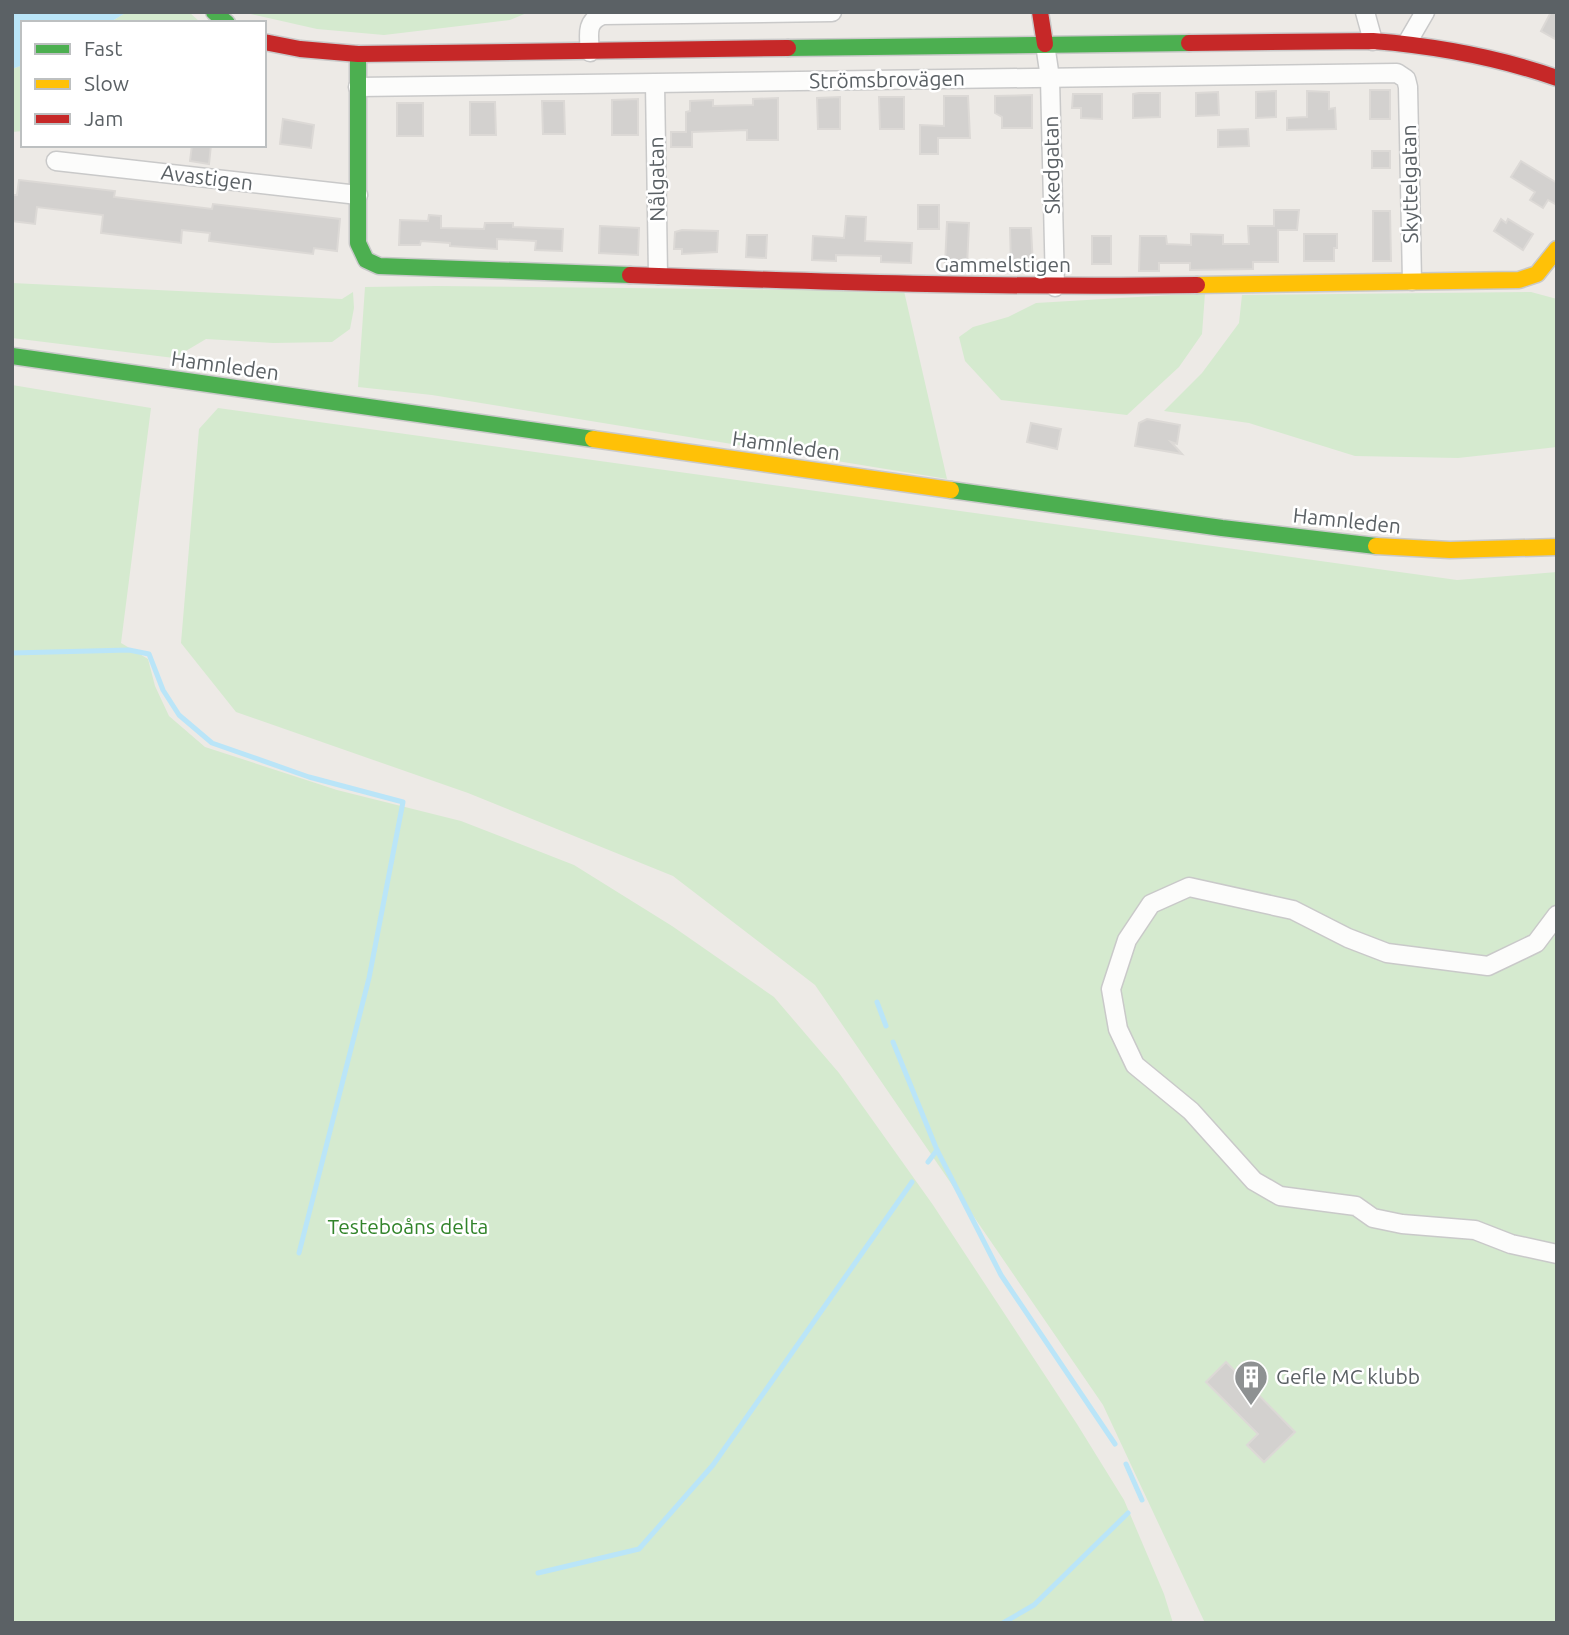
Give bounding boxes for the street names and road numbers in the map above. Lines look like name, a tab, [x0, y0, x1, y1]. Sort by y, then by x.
street label: Strömsbrovägen	[809, 66, 965, 92]
street label: Skedgatan	[1038, 115, 1064, 215]
street label: Skyttelgatan	[1396, 124, 1422, 244]
street label: Nålgatan	[643, 136, 669, 222]
street label: Avastigen	[160, 159, 255, 195]
street label: Gammelstigen	[935, 252, 1071, 276]
street label: Hamnleden	[170, 346, 281, 384]
street label: Hamnleden	[731, 426, 842, 464]
street label: Hamnleden	[1292, 502, 1402, 538]

